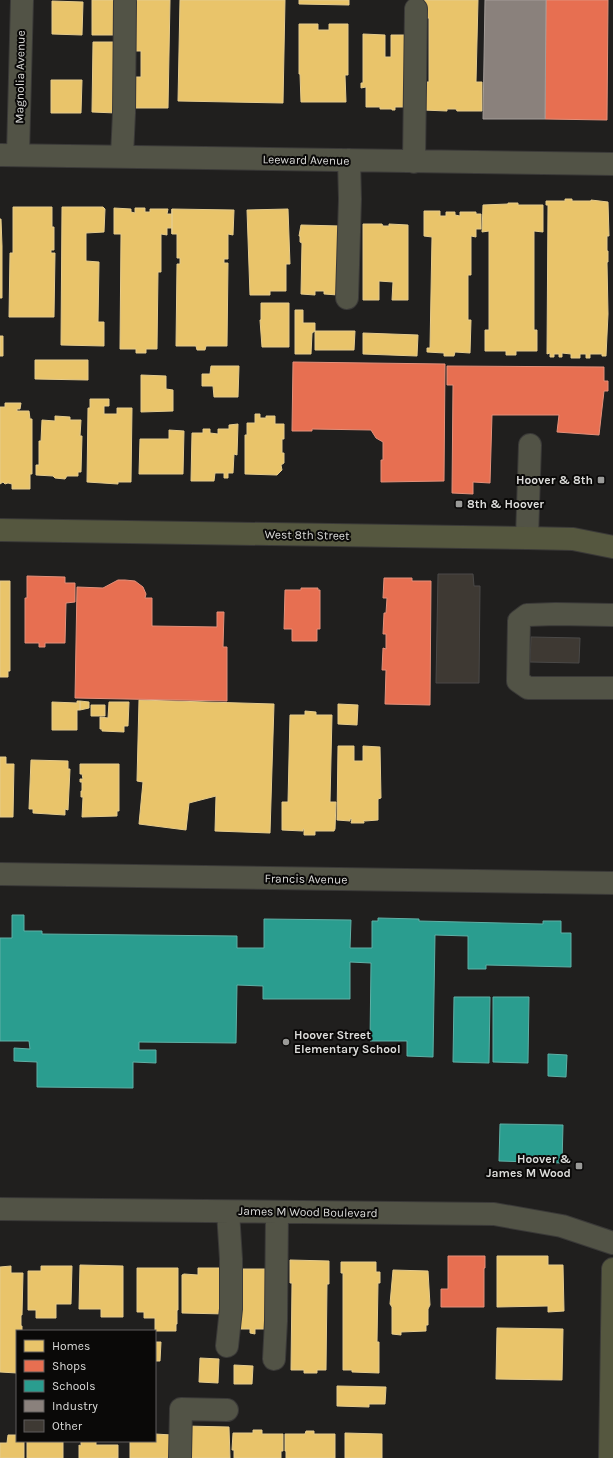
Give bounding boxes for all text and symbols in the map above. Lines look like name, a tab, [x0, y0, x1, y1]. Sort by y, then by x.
street label: Magnolia Avenue	[12, 30, 28, 124]
street label: Leeward Avenue	[262, 152, 350, 168]
place label: Hoover & 8th	[516, 473, 593, 487]
marker: Hoover & 8th	[596, 475, 606, 485]
place label: 8th & Hoover	[467, 497, 544, 511]
marker: 8th & Hoover	[454, 499, 464, 509]
street label: West 8th Street	[264, 527, 350, 543]
street label: Francis Avenue	[264, 871, 348, 887]
place label: Hoover Street Elementary School	[294, 1028, 401, 1056]
marker: Hoover Street Elementary School	[281, 1037, 291, 1047]
place label: Hoover & James M Wood	[486, 1152, 571, 1180]
marker: Hoover & James M Wood	[574, 1161, 584, 1171]
street label: James M Wood Boulevard	[238, 1204, 378, 1220]
legend	[16, 1330, 156, 1442]
text: Homes	[52, 1339, 90, 1353]
text: Shops	[52, 1359, 86, 1373]
text: Schools	[52, 1379, 95, 1393]
text: Industry	[52, 1399, 98, 1413]
text: Other	[52, 1419, 83, 1433]

